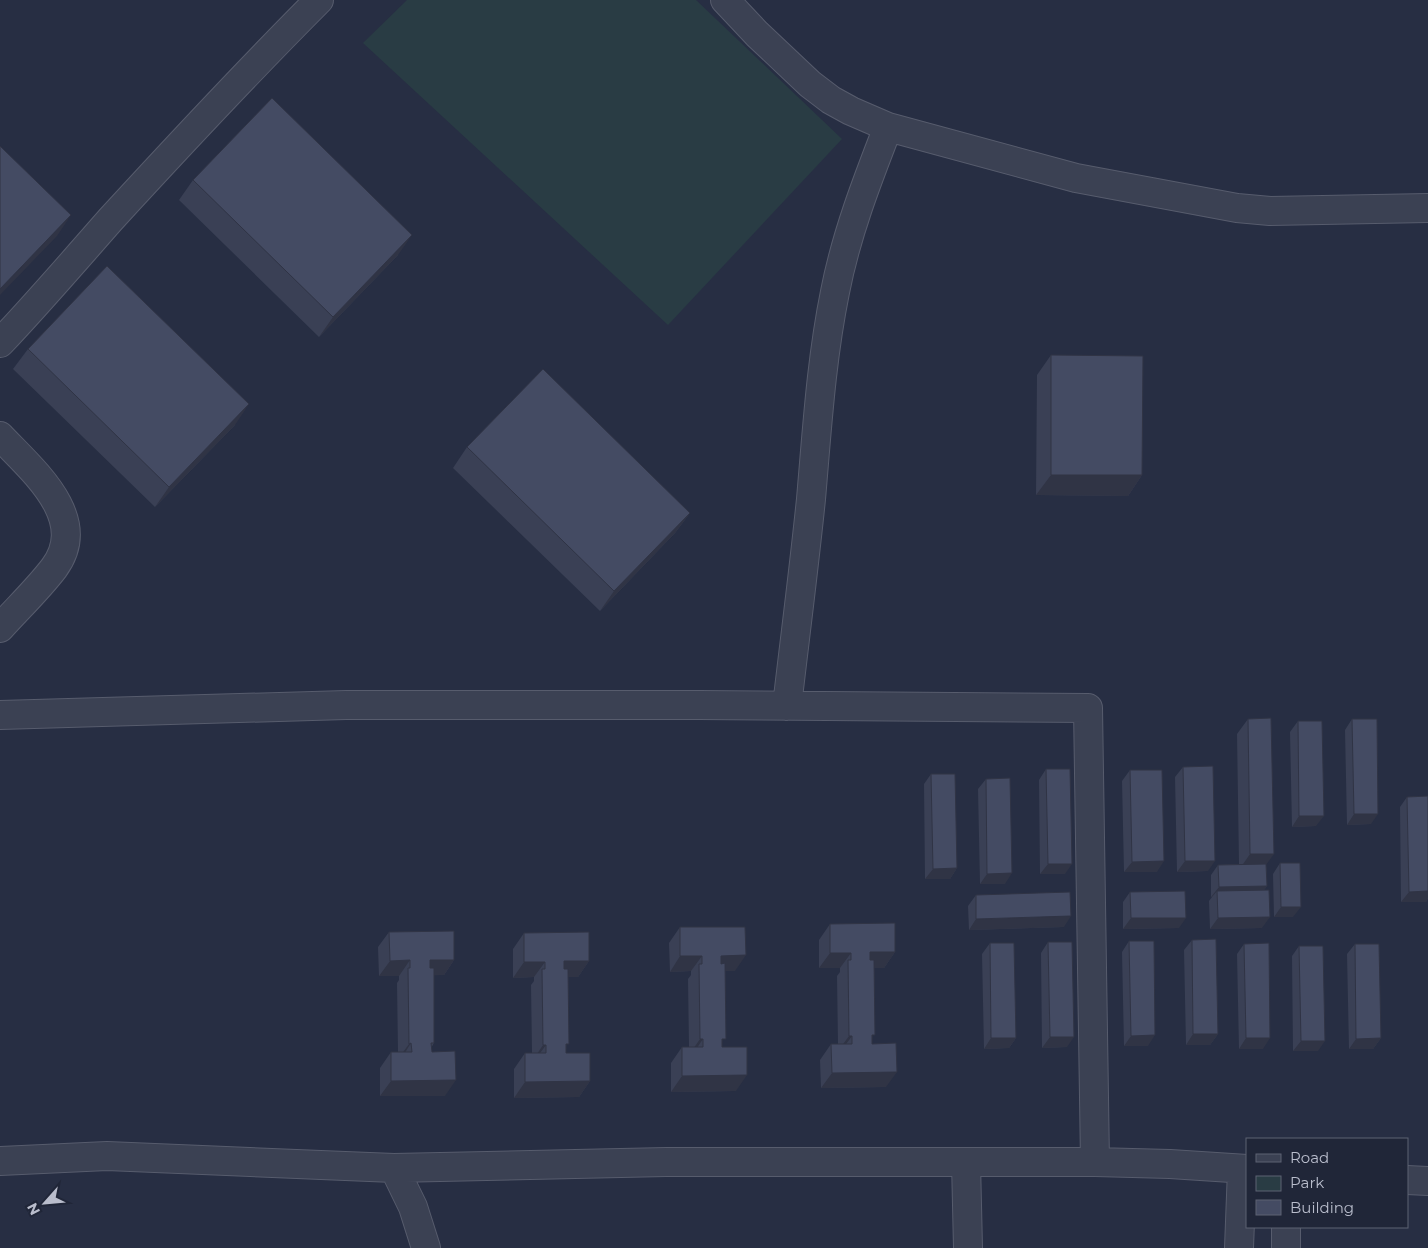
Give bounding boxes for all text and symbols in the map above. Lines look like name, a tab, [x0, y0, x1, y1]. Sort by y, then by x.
legend	[1246, 1138, 1408, 1228]
text: Road	[1290, 1148, 1329, 1167]
text: Park	[1290, 1173, 1324, 1192]
north arrow	[20, 1178, 70, 1228]
text: Building	[1290, 1198, 1354, 1217]
text: N	[23, 1200, 44, 1218]

